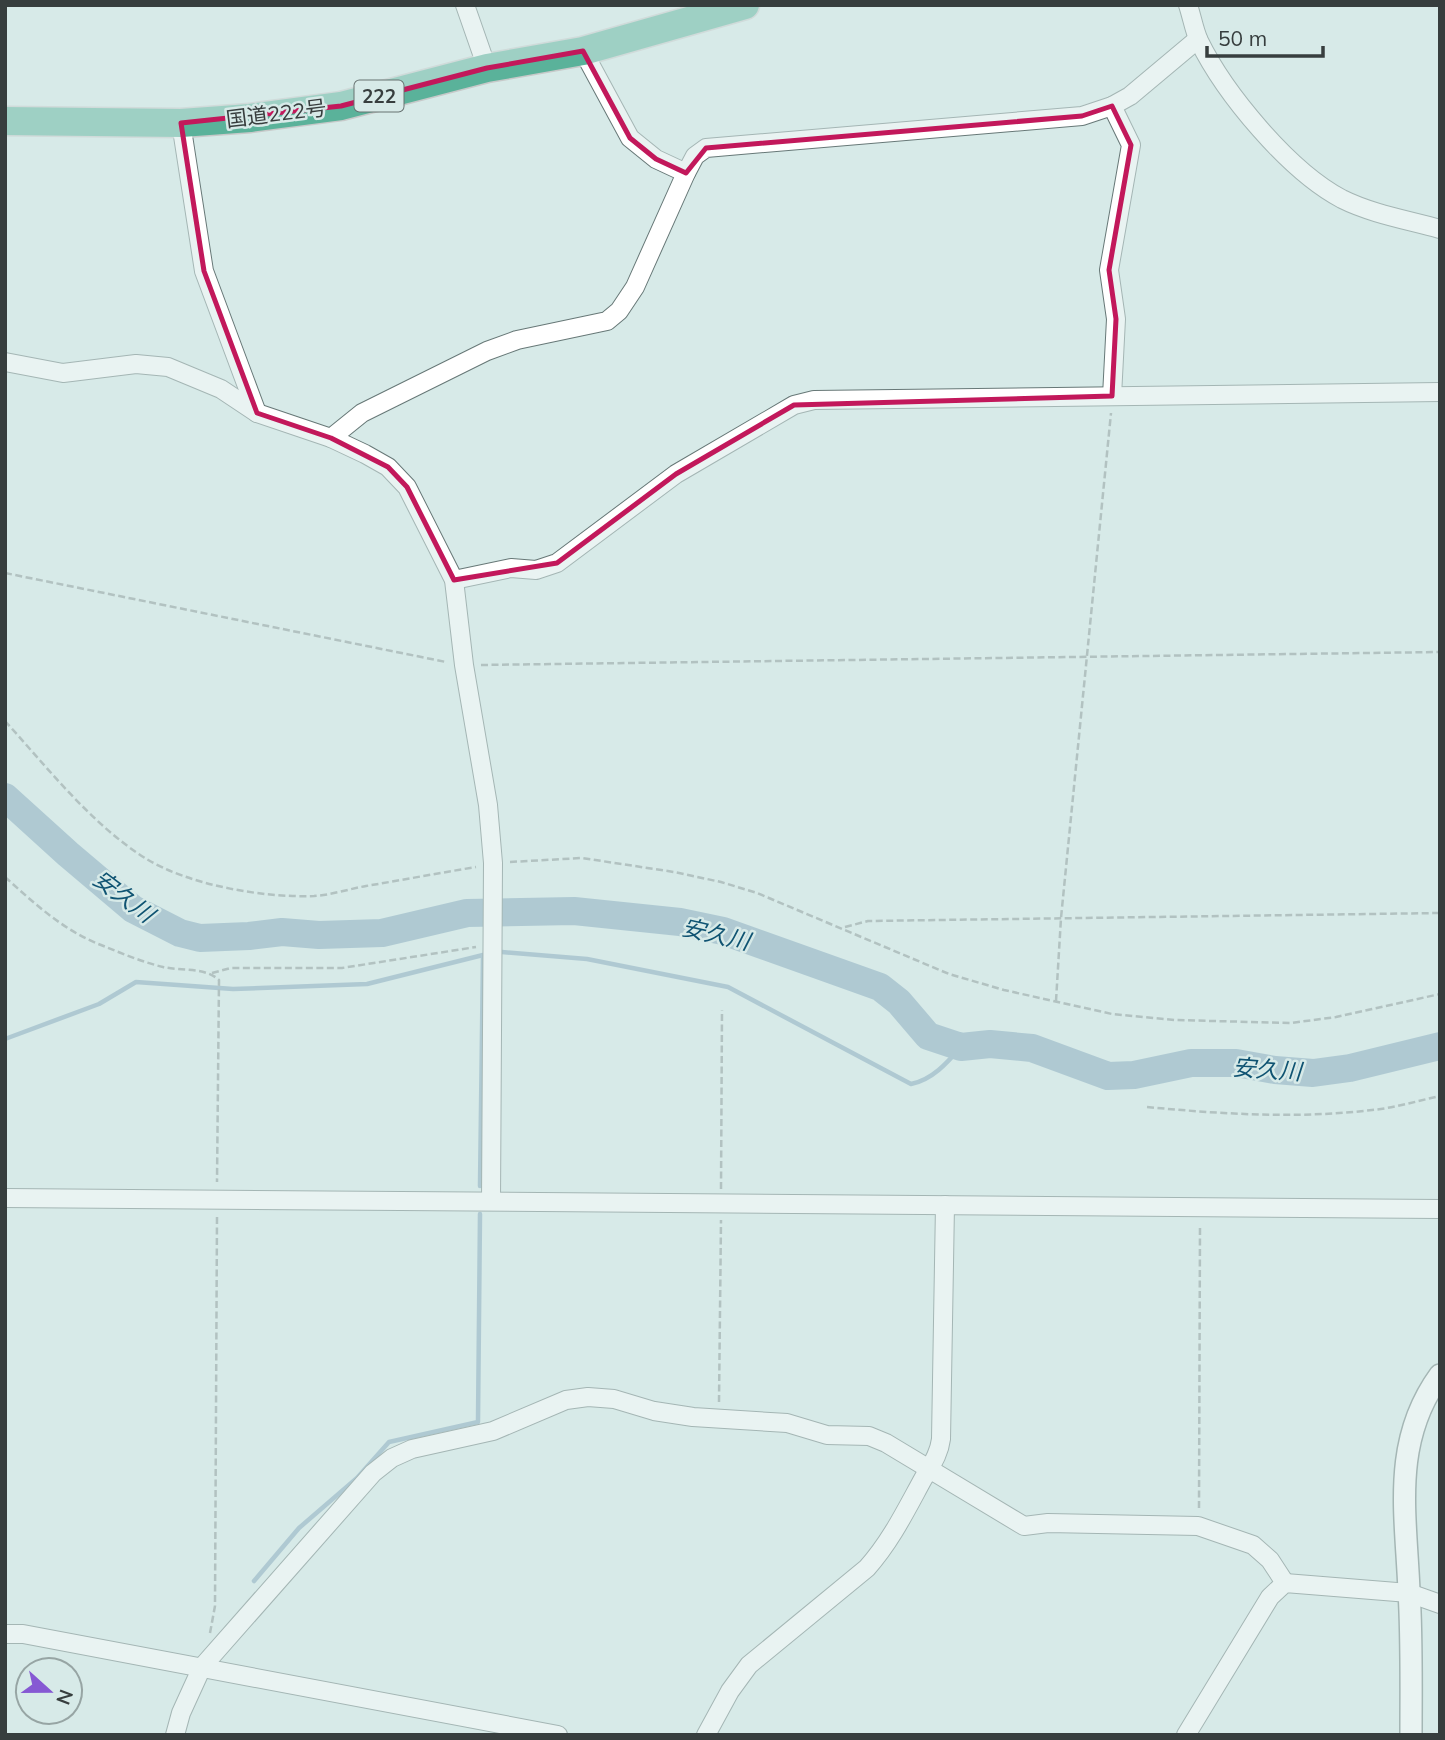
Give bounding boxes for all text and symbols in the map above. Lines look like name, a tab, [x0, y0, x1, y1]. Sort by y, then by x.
scale bar	[1207, 14, 1322, 58]
text: 50 m	[1218, 25, 1267, 51]
road number: 222	[354, 80, 404, 111]
street label: 国道222号	[224, 94, 328, 132]
water label: 安久川	[88, 864, 163, 930]
water label: 安久川	[679, 912, 756, 957]
water label: 安久川	[1232, 1052, 1305, 1086]
north arrow	[14, 1656, 84, 1726]
text: N	[51, 1686, 79, 1708]

